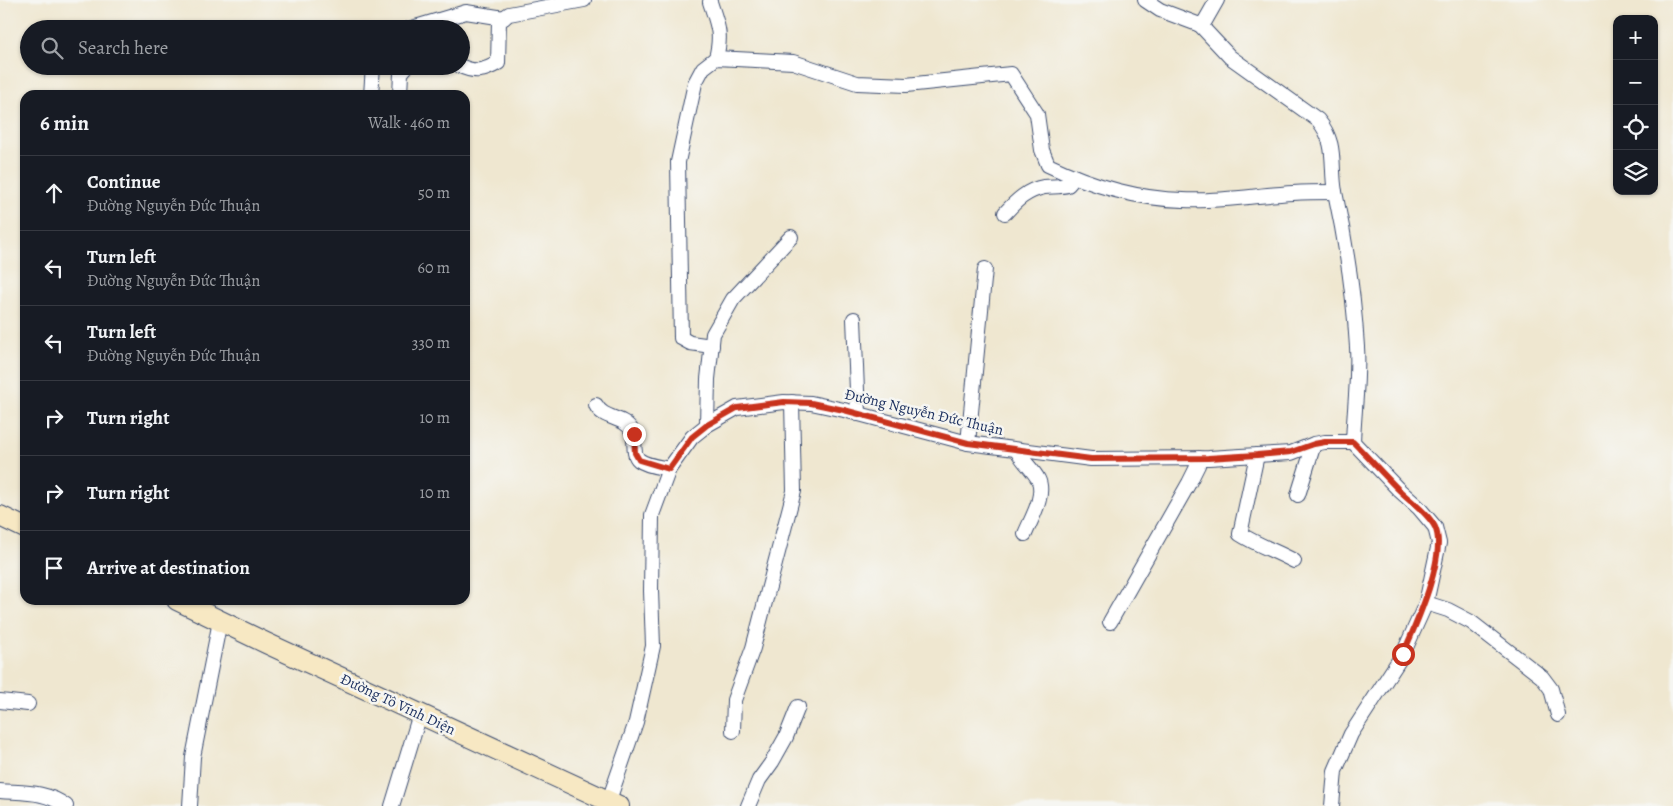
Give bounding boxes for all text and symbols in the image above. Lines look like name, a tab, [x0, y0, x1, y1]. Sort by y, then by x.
map controls	[1613, 15, 1658, 195]
button: +	[1613, 15, 1658, 60]
search box	[20, 20, 470, 75]
icon: search	[38, 34, 66, 62]
text: Search here	[78, 35, 168, 61]
button: −	[1613, 60, 1658, 105]
button: locate	[1613, 105, 1658, 150]
text: 6 min	[40, 109, 89, 137]
text: Walk · 460 m	[368, 112, 450, 134]
button: layers	[1613, 150, 1658, 195]
text: Continue	[87, 169, 161, 195]
icon: ahead	[40, 179, 68, 207]
text: 50 m	[418, 182, 450, 204]
text: Đường Nguyễn Đức Thuận	[87, 195, 260, 217]
text: Turn left	[87, 244, 156, 270]
icon: left	[40, 254, 68, 282]
text: 60 m	[418, 257, 450, 279]
text: Đường Nguyễn Đức Thuận	[87, 270, 260, 292]
text: Turn left	[87, 319, 156, 345]
icon: left	[40, 329, 68, 357]
text: 330 m	[412, 332, 450, 354]
text: Đường Nguyễn Đức Thuận	[87, 345, 260, 367]
street label: Đường Nguyễn Đức Thuận	[843, 384, 1005, 440]
icon: right	[40, 404, 68, 432]
text: Turn right	[87, 405, 169, 431]
text: 10 m	[420, 407, 450, 429]
route end	[623, 423, 646, 446]
icon: right	[40, 479, 68, 507]
text: Turn right	[87, 480, 169, 506]
text: 10 m	[420, 482, 450, 504]
icon: arrive	[40, 554, 68, 582]
text: Arrive at destination	[87, 555, 250, 581]
route start	[1392, 643, 1415, 666]
street label: Đường Tô Vĩnh Diện	[337, 669, 459, 739]

